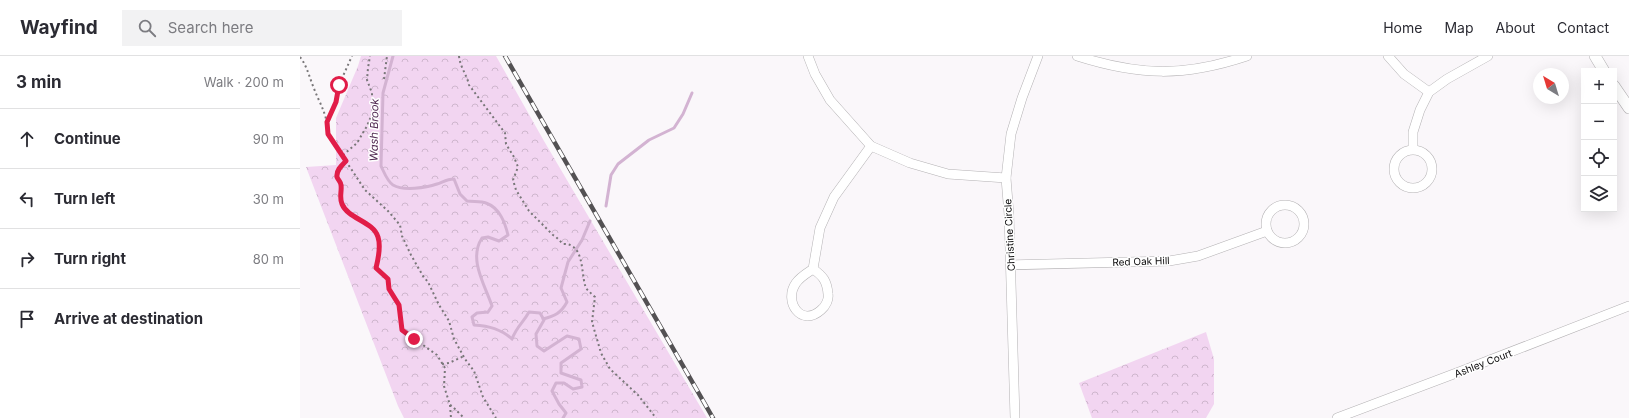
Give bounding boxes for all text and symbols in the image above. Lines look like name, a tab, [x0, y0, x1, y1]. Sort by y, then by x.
search box	[122, 10, 402, 46]
text: Wayfind	[20, 16, 98, 39]
icon: search	[136, 17, 158, 39]
text: Search here	[168, 18, 253, 37]
text: Home	[1383, 19, 1422, 36]
text: Map	[1444, 19, 1474, 36]
text: About	[1496, 19, 1535, 36]
text: Contact	[1557, 19, 1609, 36]
north arrow	[1533, 68, 1569, 104]
map controls	[1581, 68, 1617, 212]
button: +	[1581, 68, 1617, 104]
text: 3 min	[16, 72, 62, 92]
text: Walk · 200 m	[204, 74, 284, 90]
route start	[330, 76, 348, 94]
water label: Wash Brook	[366, 98, 382, 162]
button: −	[1581, 104, 1617, 140]
icon: ahead	[16, 128, 38, 150]
text: Continue	[54, 129, 121, 148]
text: 90 m	[253, 131, 284, 147]
button: locate	[1581, 140, 1617, 176]
button: layers	[1581, 176, 1617, 212]
icon: left	[16, 188, 38, 210]
text: Turn left	[54, 189, 115, 208]
text: 30 m	[253, 191, 284, 207]
street label: Christine Circle	[1001, 198, 1017, 271]
icon: right	[16, 248, 38, 270]
text: Turn right	[54, 249, 126, 268]
text: 80 m	[253, 251, 284, 267]
street label: Red Oak Hill	[1112, 254, 1170, 268]
icon: arrive	[16, 308, 38, 330]
text: Arrive at destination	[54, 309, 203, 328]
route end	[405, 330, 423, 348]
street label: Ashley Court	[1452, 346, 1514, 380]

